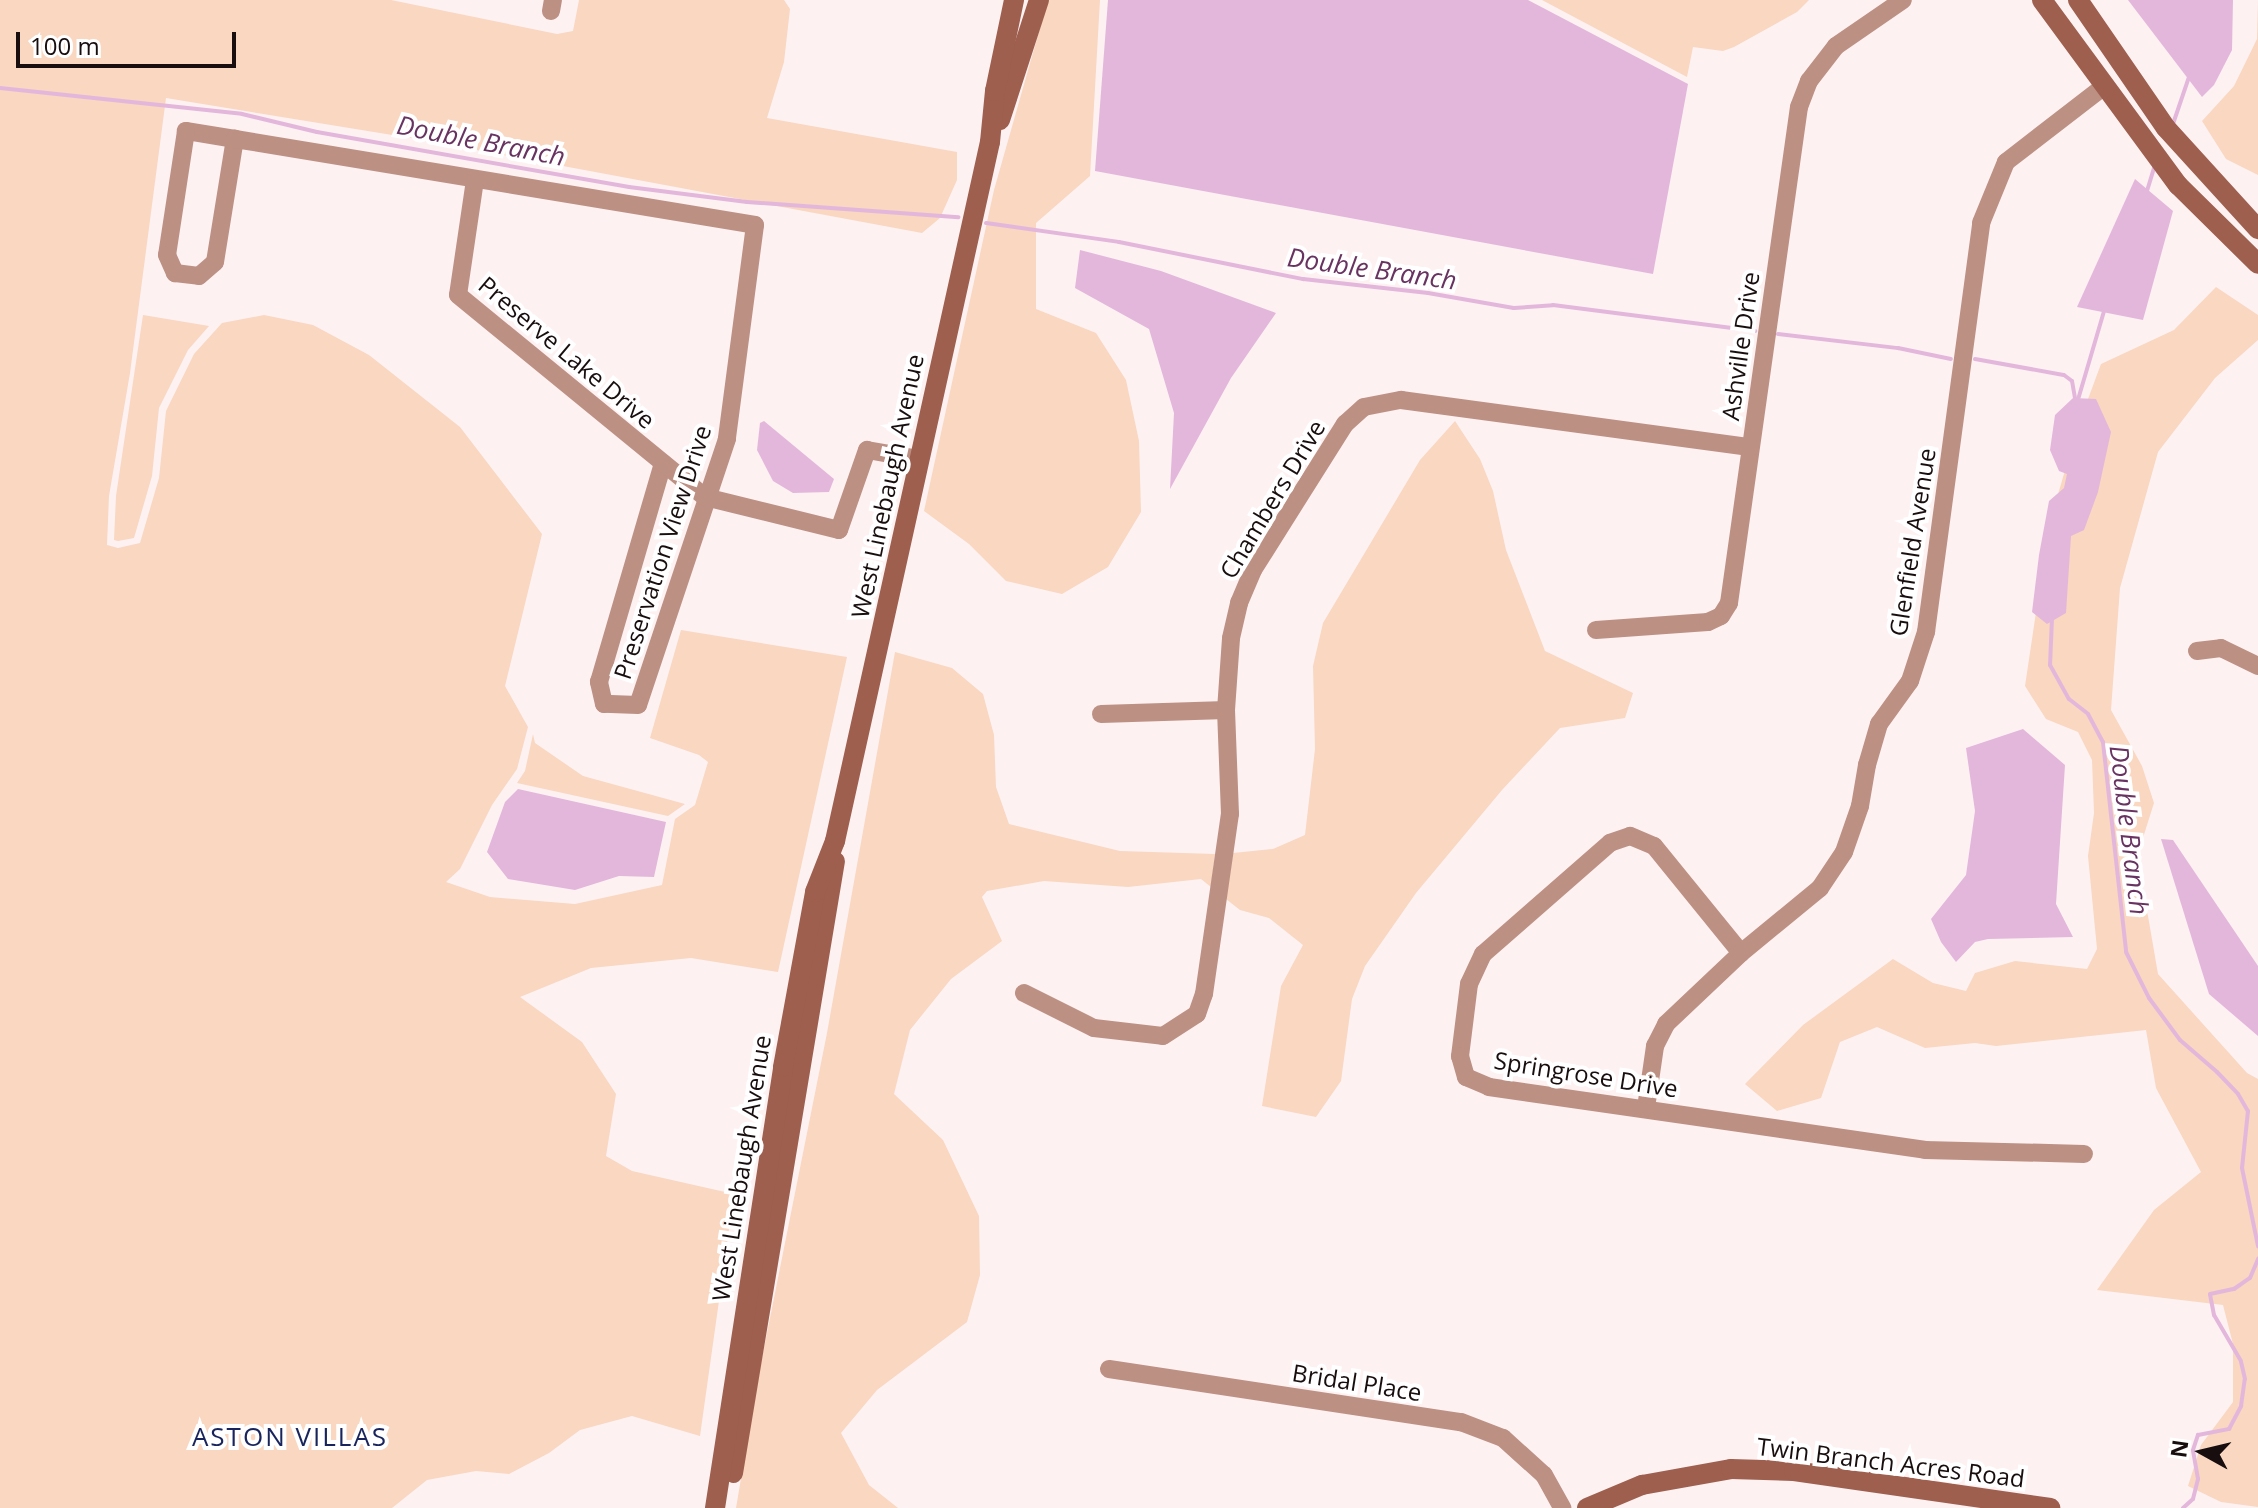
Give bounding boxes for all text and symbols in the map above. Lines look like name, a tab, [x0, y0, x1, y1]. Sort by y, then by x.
scale bar	[20, 16, 240, 66]
text: 100 m	[30, 29, 100, 62]
water label: Double Branch	[394, 109, 568, 173]
water label: Double Branch	[1285, 242, 1459, 296]
street label: Preserve Lake Drive	[473, 270, 661, 434]
street label: Ashville Drive	[1715, 270, 1765, 422]
street label: West Linebaugh Avenue	[845, 351, 929, 621]
street label: Chambers Drive	[1213, 415, 1331, 583]
street label: Preservation View Drive	[607, 421, 717, 683]
street label: Glenfield Avenue	[1883, 446, 1941, 638]
water label: Double Branch	[2103, 743, 2155, 917]
street label: West Linebaugh Avenue	[706, 1033, 776, 1303]
street label: Springrose Drive	[1492, 1045, 1680, 1103]
street label: Bridal Place	[1290, 1358, 1424, 1406]
north arrow	[2162, 1412, 2242, 1492]
district label: ASTON VILLAS	[192, 1421, 388, 1453]
street label: Twin Branch Acres Road	[1755, 1431, 2027, 1493]
text: N	[2162, 1438, 2194, 1460]

